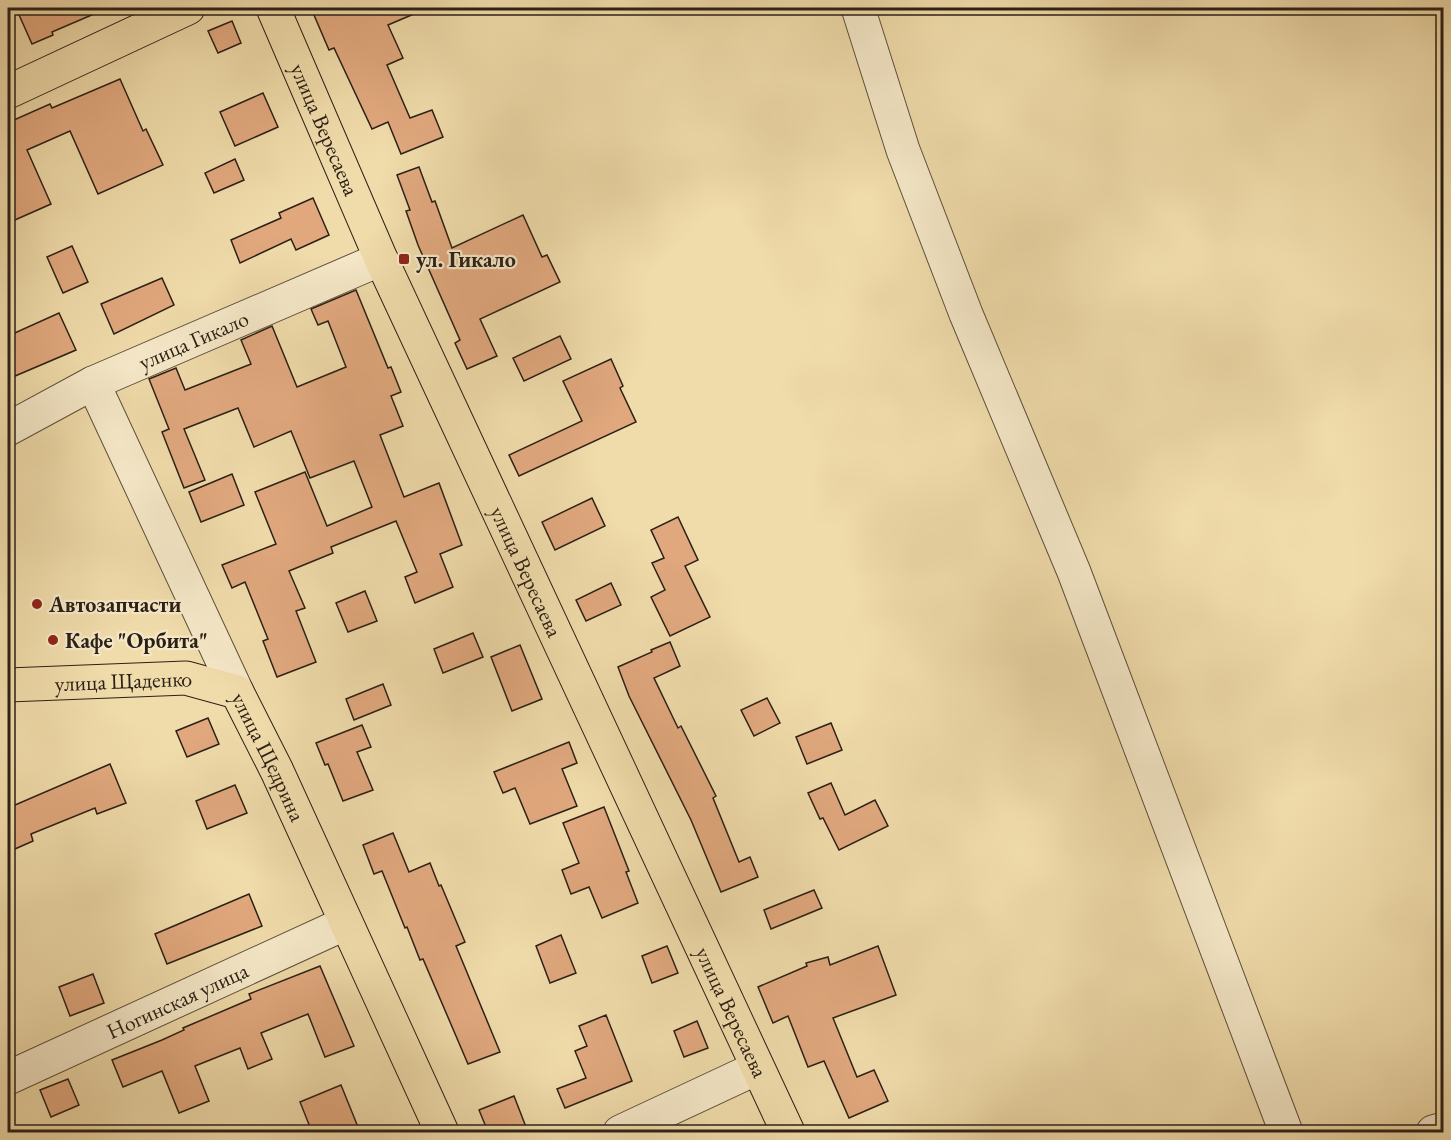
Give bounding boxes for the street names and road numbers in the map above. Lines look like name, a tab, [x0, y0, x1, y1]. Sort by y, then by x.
street label: улица Вересаева	[284, 59, 366, 200]
street label: улица Гикало	[134, 303, 253, 376]
street label: улица Вересаева	[484, 501, 570, 642]
street label: улица Щаденко	[54, 663, 197, 698]
street label: улица Щедрина	[225, 687, 313, 826]
street label: улица Вересаева	[689, 942, 775, 1082]
street label: Ногинская улица	[102, 955, 253, 1046]

